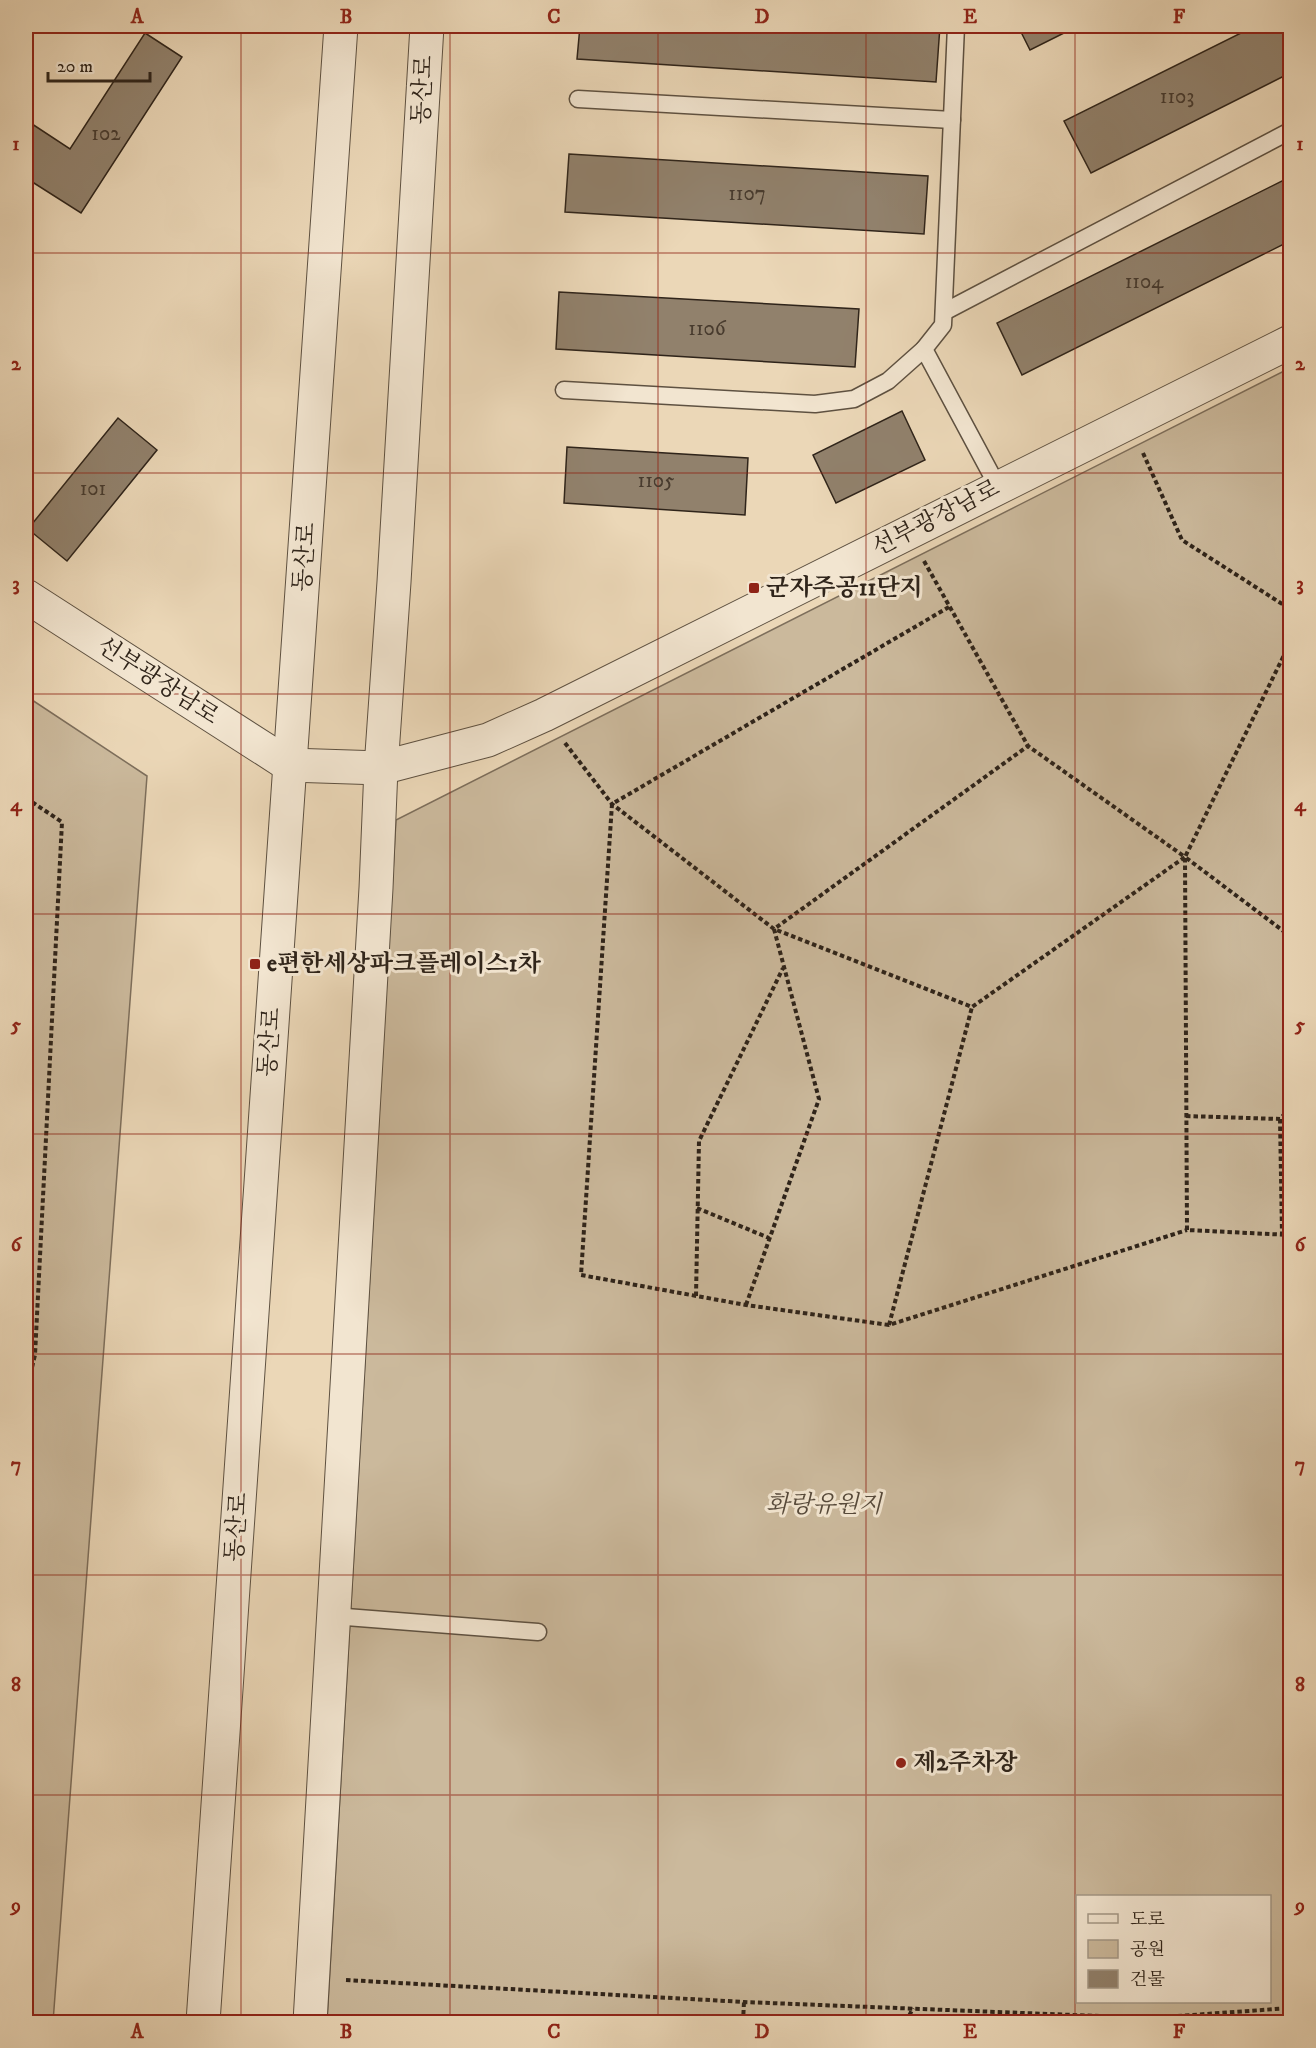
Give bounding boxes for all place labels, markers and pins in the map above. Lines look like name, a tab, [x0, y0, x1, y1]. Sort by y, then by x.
place label: 군자주공11단지	[766, 573, 923, 603]
marker: 군자주공11단지	[747, 581, 761, 595]
place label: e편한세상파크플레이스1차	[267, 949, 542, 979]
marker: e편한세상파크플레이스1차	[248, 957, 262, 971]
place label: 제2주차장	[913, 1748, 1018, 1778]
marker: 제2주차장	[894, 1756, 908, 1770]

